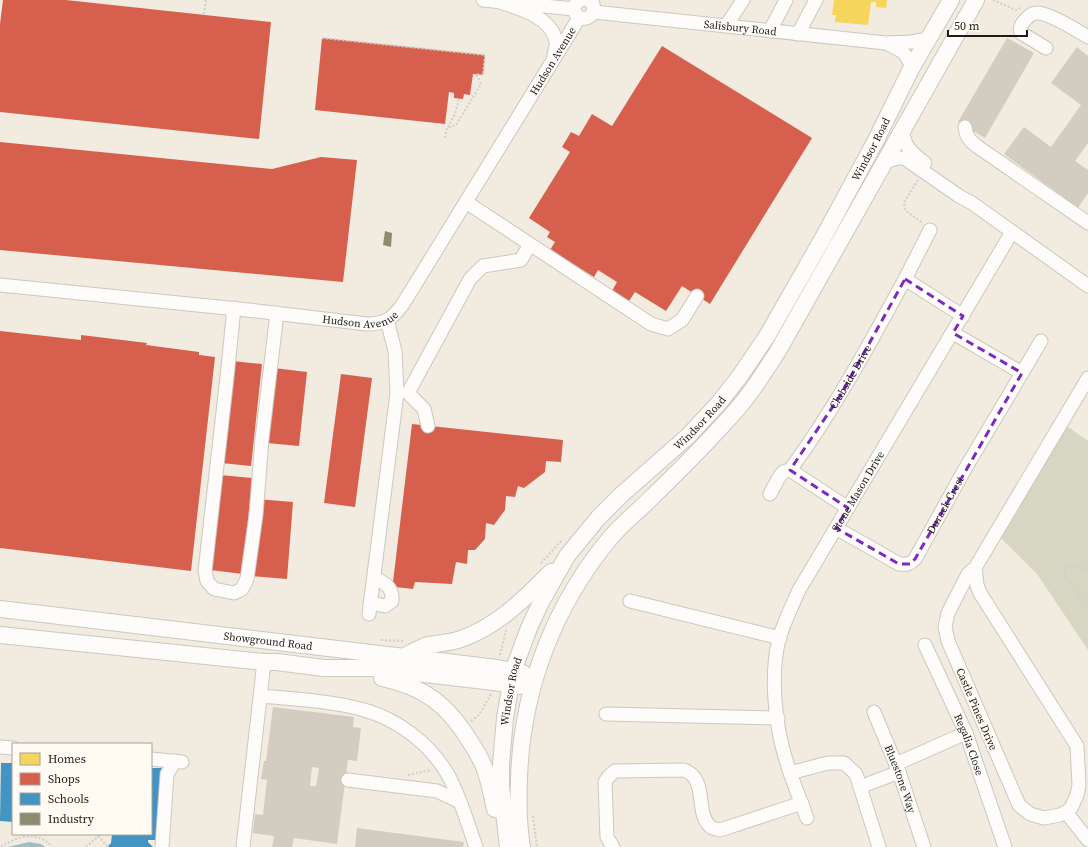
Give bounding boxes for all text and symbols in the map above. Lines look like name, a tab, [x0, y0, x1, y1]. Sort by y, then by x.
scale bar	[948, 12, 1027, 38]
street label: Salisbury Road	[703, 17, 778, 39]
text: 50 m	[954, 18, 980, 34]
street label: Hudson Avenue	[526, 24, 580, 98]
street label: Windsor Road	[848, 114, 894, 184]
street label: Hudson Avenue	[322, 307, 402, 332]
street label: Clubside Drive	[826, 342, 875, 412]
street label: Windsor Road	[670, 392, 730, 453]
street label: Stone Mason Drive	[828, 448, 888, 535]
street label: Durack Crest	[923, 473, 968, 537]
street label: Showground Road	[223, 629, 314, 654]
street label: Windsor Road	[497, 654, 526, 726]
street label: Castle Pines Drive	[952, 666, 1001, 753]
street label: Regalia Close	[950, 711, 987, 778]
legend	[12, 743, 152, 835]
street label: Bluestone Way	[880, 743, 919, 816]
text: Homes	[48, 751, 86, 767]
text: Shops	[48, 771, 80, 787]
text: Schools	[48, 791, 89, 807]
text: Industry	[48, 811, 95, 827]

